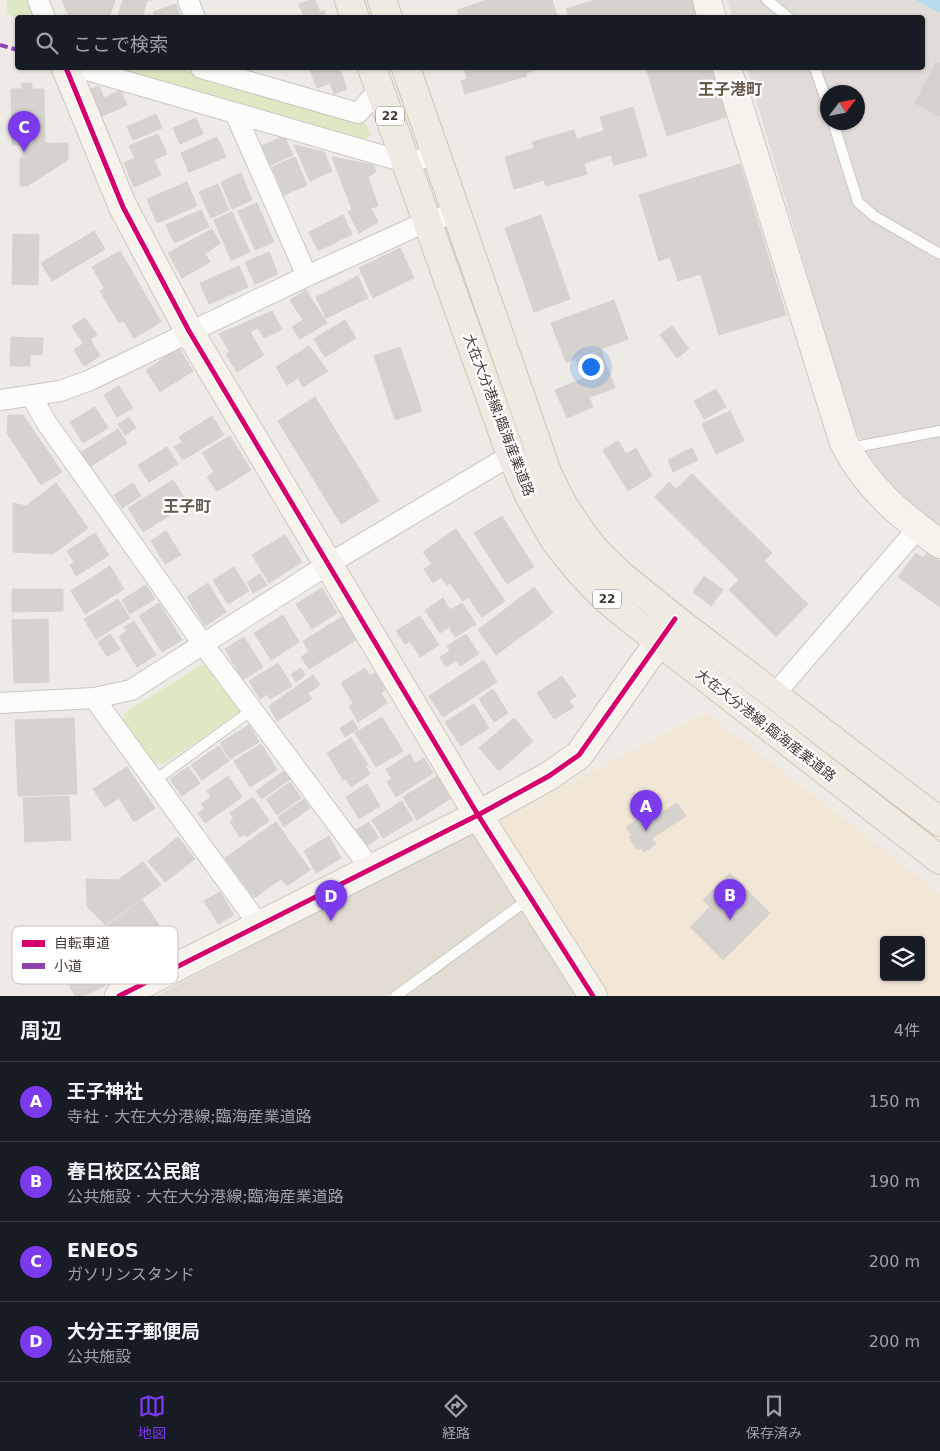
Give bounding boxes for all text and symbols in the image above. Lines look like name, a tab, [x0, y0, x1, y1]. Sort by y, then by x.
search box	[15, 15, 925, 70]
icon: search	[33, 29, 61, 57]
text: ここで検索	[73, 33, 168, 55]
district label: 王子港町	[698, 80, 762, 99]
north arrow	[820, 85, 865, 130]
road number: 22	[376, 106, 404, 125]
pin: C	[8, 111, 40, 152]
street label: 大在大分港線;臨海産業道路	[461, 332, 537, 498]
your location	[578, 354, 604, 380]
district label: 王子町	[163, 497, 211, 516]
road number: 22	[593, 590, 621, 608]
street label: 大在大分港線;臨海産業道路	[693, 666, 839, 784]
pin: A	[630, 790, 662, 831]
pin: B	[714, 879, 746, 920]
pin: D	[315, 880, 347, 921]
legend	[12, 926, 178, 984]
text: 自転車道	[54, 935, 110, 951]
map controls	[880, 936, 925, 981]
button: layers	[880, 936, 925, 981]
text: 小道	[54, 958, 82, 974]
text: 周辺	[20, 1019, 62, 1043]
text: 4件	[894, 1021, 920, 1040]
text: 王子神社	[67, 1080, 143, 1102]
text: A	[30, 1092, 42, 1111]
text: 150 m	[869, 1092, 920, 1111]
text: 寺社 · 大在大分港線;臨海産業道路	[67, 1107, 312, 1126]
text: 春日校区公民館	[67, 1160, 200, 1182]
text: B	[30, 1172, 42, 1191]
text: 190 m	[869, 1172, 920, 1191]
text: 公共施設 · 大在大分港線;臨海産業道路	[67, 1187, 344, 1206]
text: ENEOS	[67, 1239, 139, 1261]
text: C	[30, 1252, 42, 1271]
text: 200 m	[869, 1252, 920, 1271]
text: ガソリンスタンド	[67, 1265, 195, 1284]
text: 大分王子郵便局	[67, 1320, 200, 1342]
text: D	[29, 1332, 43, 1351]
text: 200 m	[869, 1332, 920, 1351]
text: 公共施設	[67, 1347, 131, 1366]
tab: 地図	[138, 1392, 166, 1442]
tab: 経路	[442, 1392, 470, 1442]
tab: 保存済み	[746, 1392, 802, 1442]

